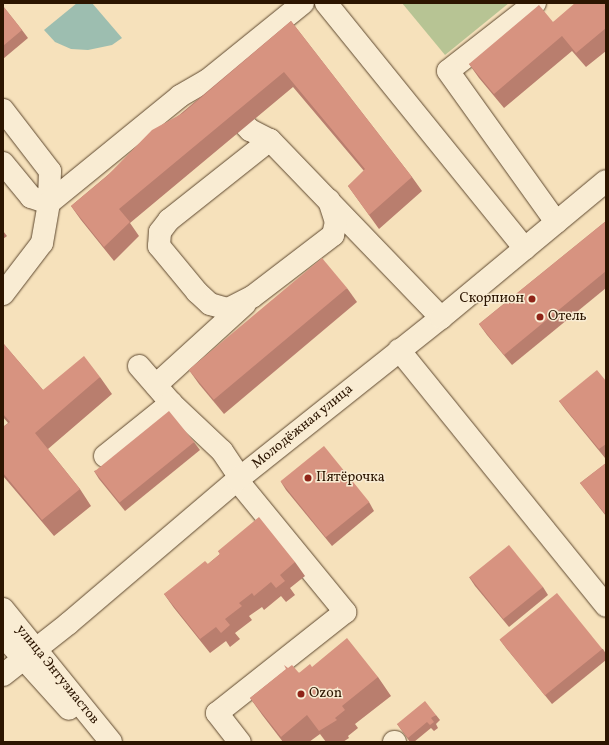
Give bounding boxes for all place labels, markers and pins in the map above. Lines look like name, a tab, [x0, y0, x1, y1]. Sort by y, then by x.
place label: Скорпион	[459, 291, 524, 307]
marker: Скорпион	[527, 294, 537, 304]
place label: Отель	[548, 309, 587, 325]
marker: Отель	[535, 312, 545, 322]
place label: Пятёрочка	[316, 470, 385, 486]
marker: Пятёрочка	[303, 473, 313, 483]
place label: Ozon	[309, 686, 342, 702]
marker: Ozon	[296, 689, 306, 699]

